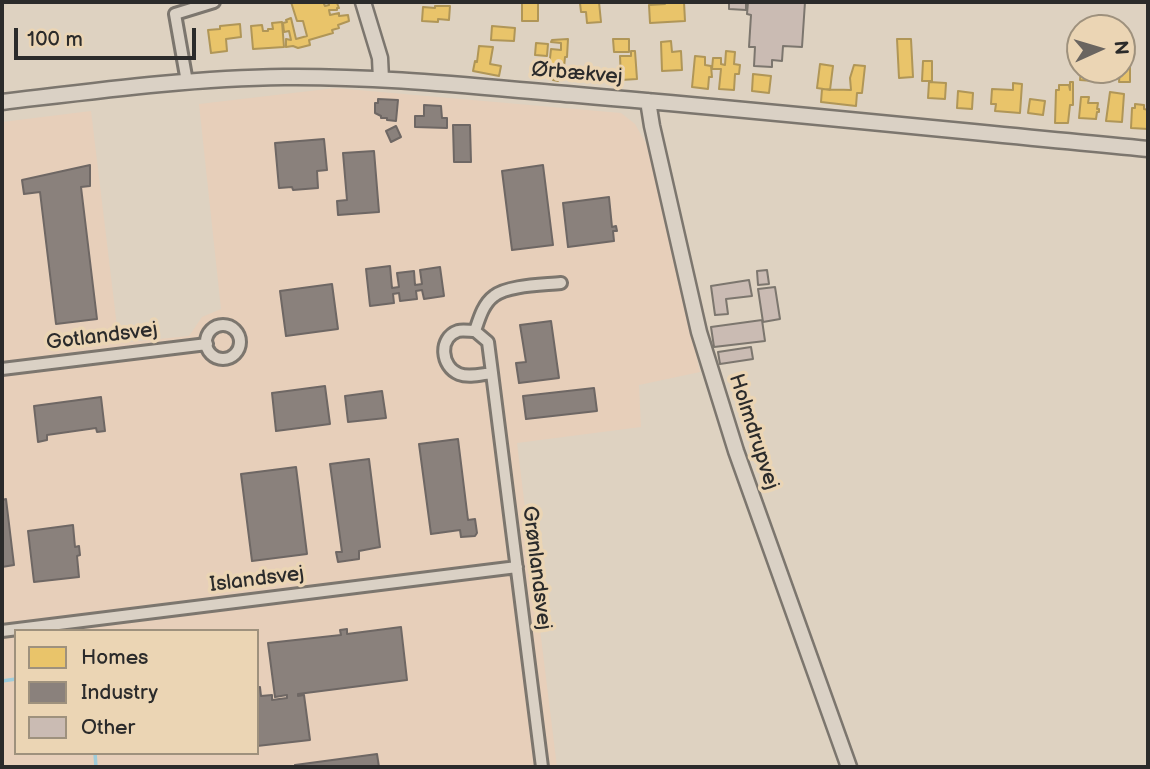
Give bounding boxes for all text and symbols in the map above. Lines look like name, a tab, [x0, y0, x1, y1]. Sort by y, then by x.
scale bar	[18, 14, 200, 58]
north arrow	[1066, 14, 1136, 84]
text: 100 m	[27, 27, 83, 52]
text: N	[1108, 40, 1132, 56]
street label: Ørbækvej	[530, 57, 624, 91]
street label: Gotlandsvej	[45, 318, 159, 356]
street label: Holmdrupvej	[722, 371, 784, 493]
street label: Grønlandsvej	[516, 505, 556, 631]
street label: Islandsvej	[208, 562, 306, 598]
legend	[14, 629, 259, 755]
text: Homes	[81, 645, 149, 670]
text: Industry	[81, 680, 158, 705]
text: Other	[81, 715, 135, 740]

